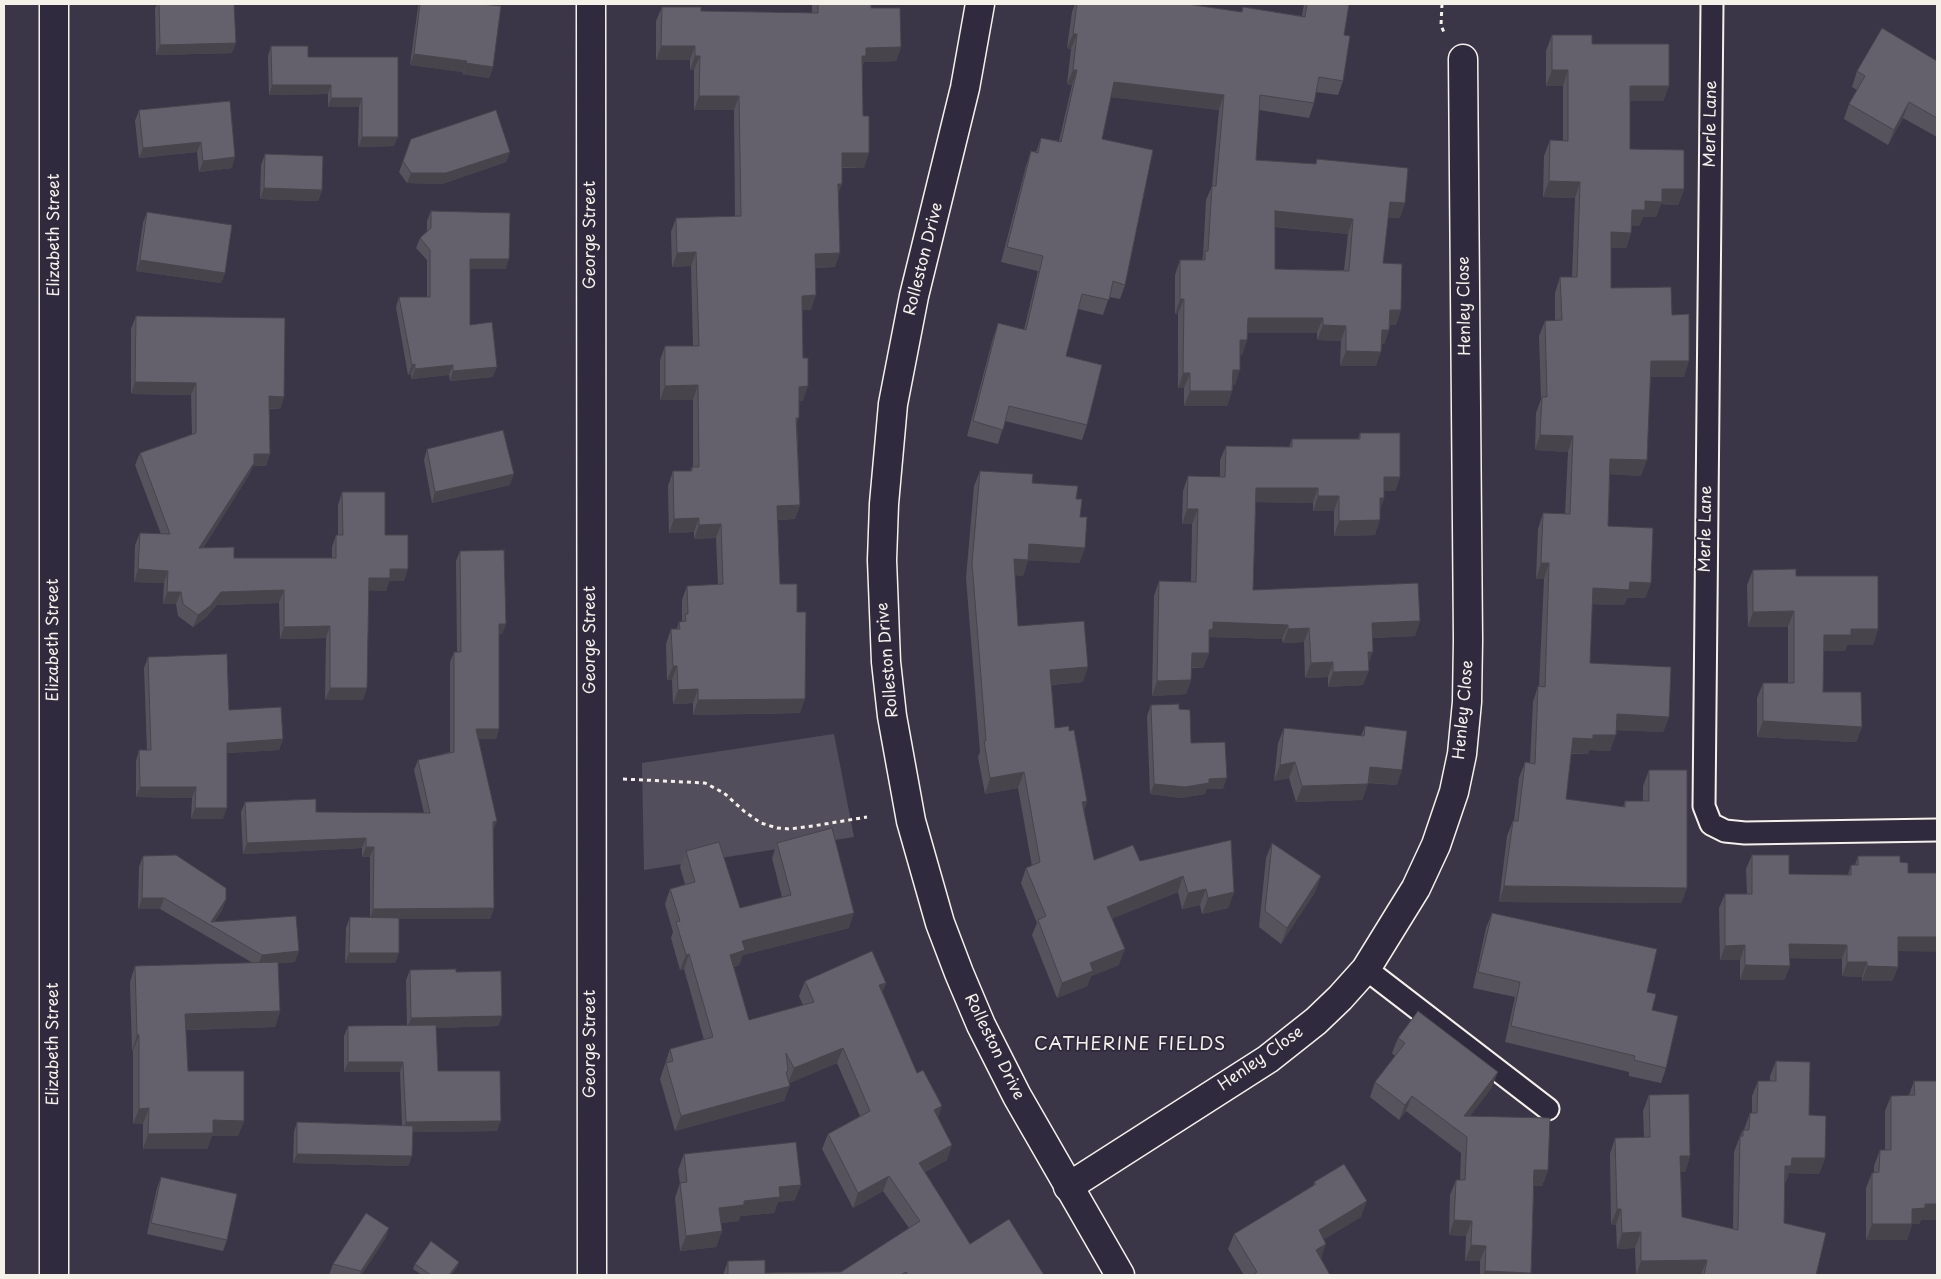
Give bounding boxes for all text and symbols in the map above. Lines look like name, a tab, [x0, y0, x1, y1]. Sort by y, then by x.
street label: Merle Lane	[1701, 80, 1721, 168]
street label: Elizabeth Street	[45, 173, 65, 297]
street label: George Street	[581, 181, 601, 289]
street label: Rolleston Drive	[901, 201, 947, 317]
street label: Henley Close	[1455, 256, 1475, 356]
street label: Merle Lane	[1696, 485, 1716, 573]
street label: Elizabeth Street	[44, 578, 64, 702]
street label: George Street	[581, 586, 601, 694]
street label: Rolleston Drive	[873, 602, 903, 718]
street label: Henley Close	[1450, 660, 1478, 760]
street label: Elizabeth Street	[44, 982, 64, 1106]
street label: George Street	[581, 990, 601, 1098]
street label: Rolleston Drive	[960, 991, 1028, 1103]
street label: Henley Close	[1215, 1023, 1307, 1095]
district label: CATHERINE FIELDS	[1032, 1034, 1228, 1056]

